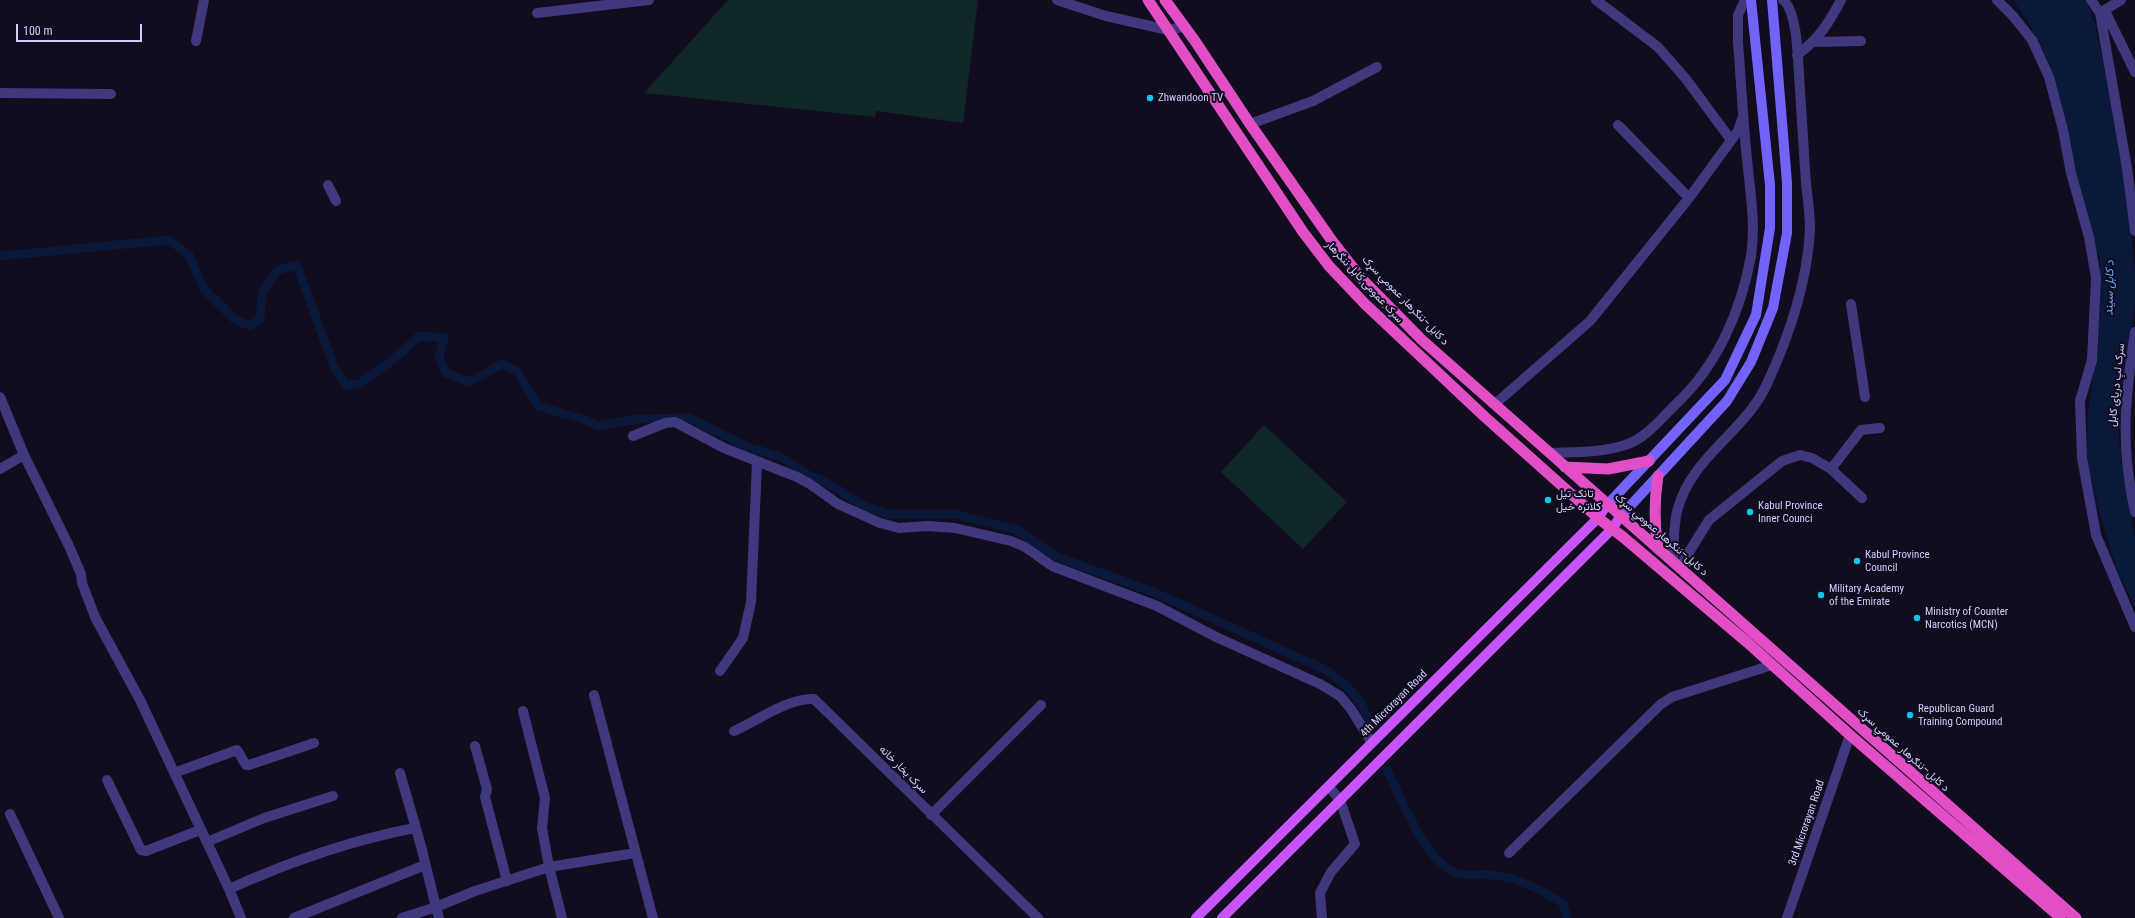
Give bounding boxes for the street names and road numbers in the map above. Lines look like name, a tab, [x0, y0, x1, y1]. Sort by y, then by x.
street label: سرک عمومی کابل ننگرهار	[1322, 238, 1406, 326]
street label: د کابل–ننګرهار عمومي سړک	[1359, 253, 1451, 349]
street label: سرک لبِ دریای کابل	[2106, 343, 2128, 427]
street label: د کابل–ننګرهار عمومي سړک	[1612, 491, 1710, 579]
street label: 4th Microrayan Road	[1358, 668, 1430, 740]
street label: د کابل–ننګرهار عمومي سړک	[1854, 705, 1952, 795]
street label: سرک بخار خانه	[876, 743, 930, 797]
street label: 3rd Microrayan Road	[1786, 779, 1828, 867]

